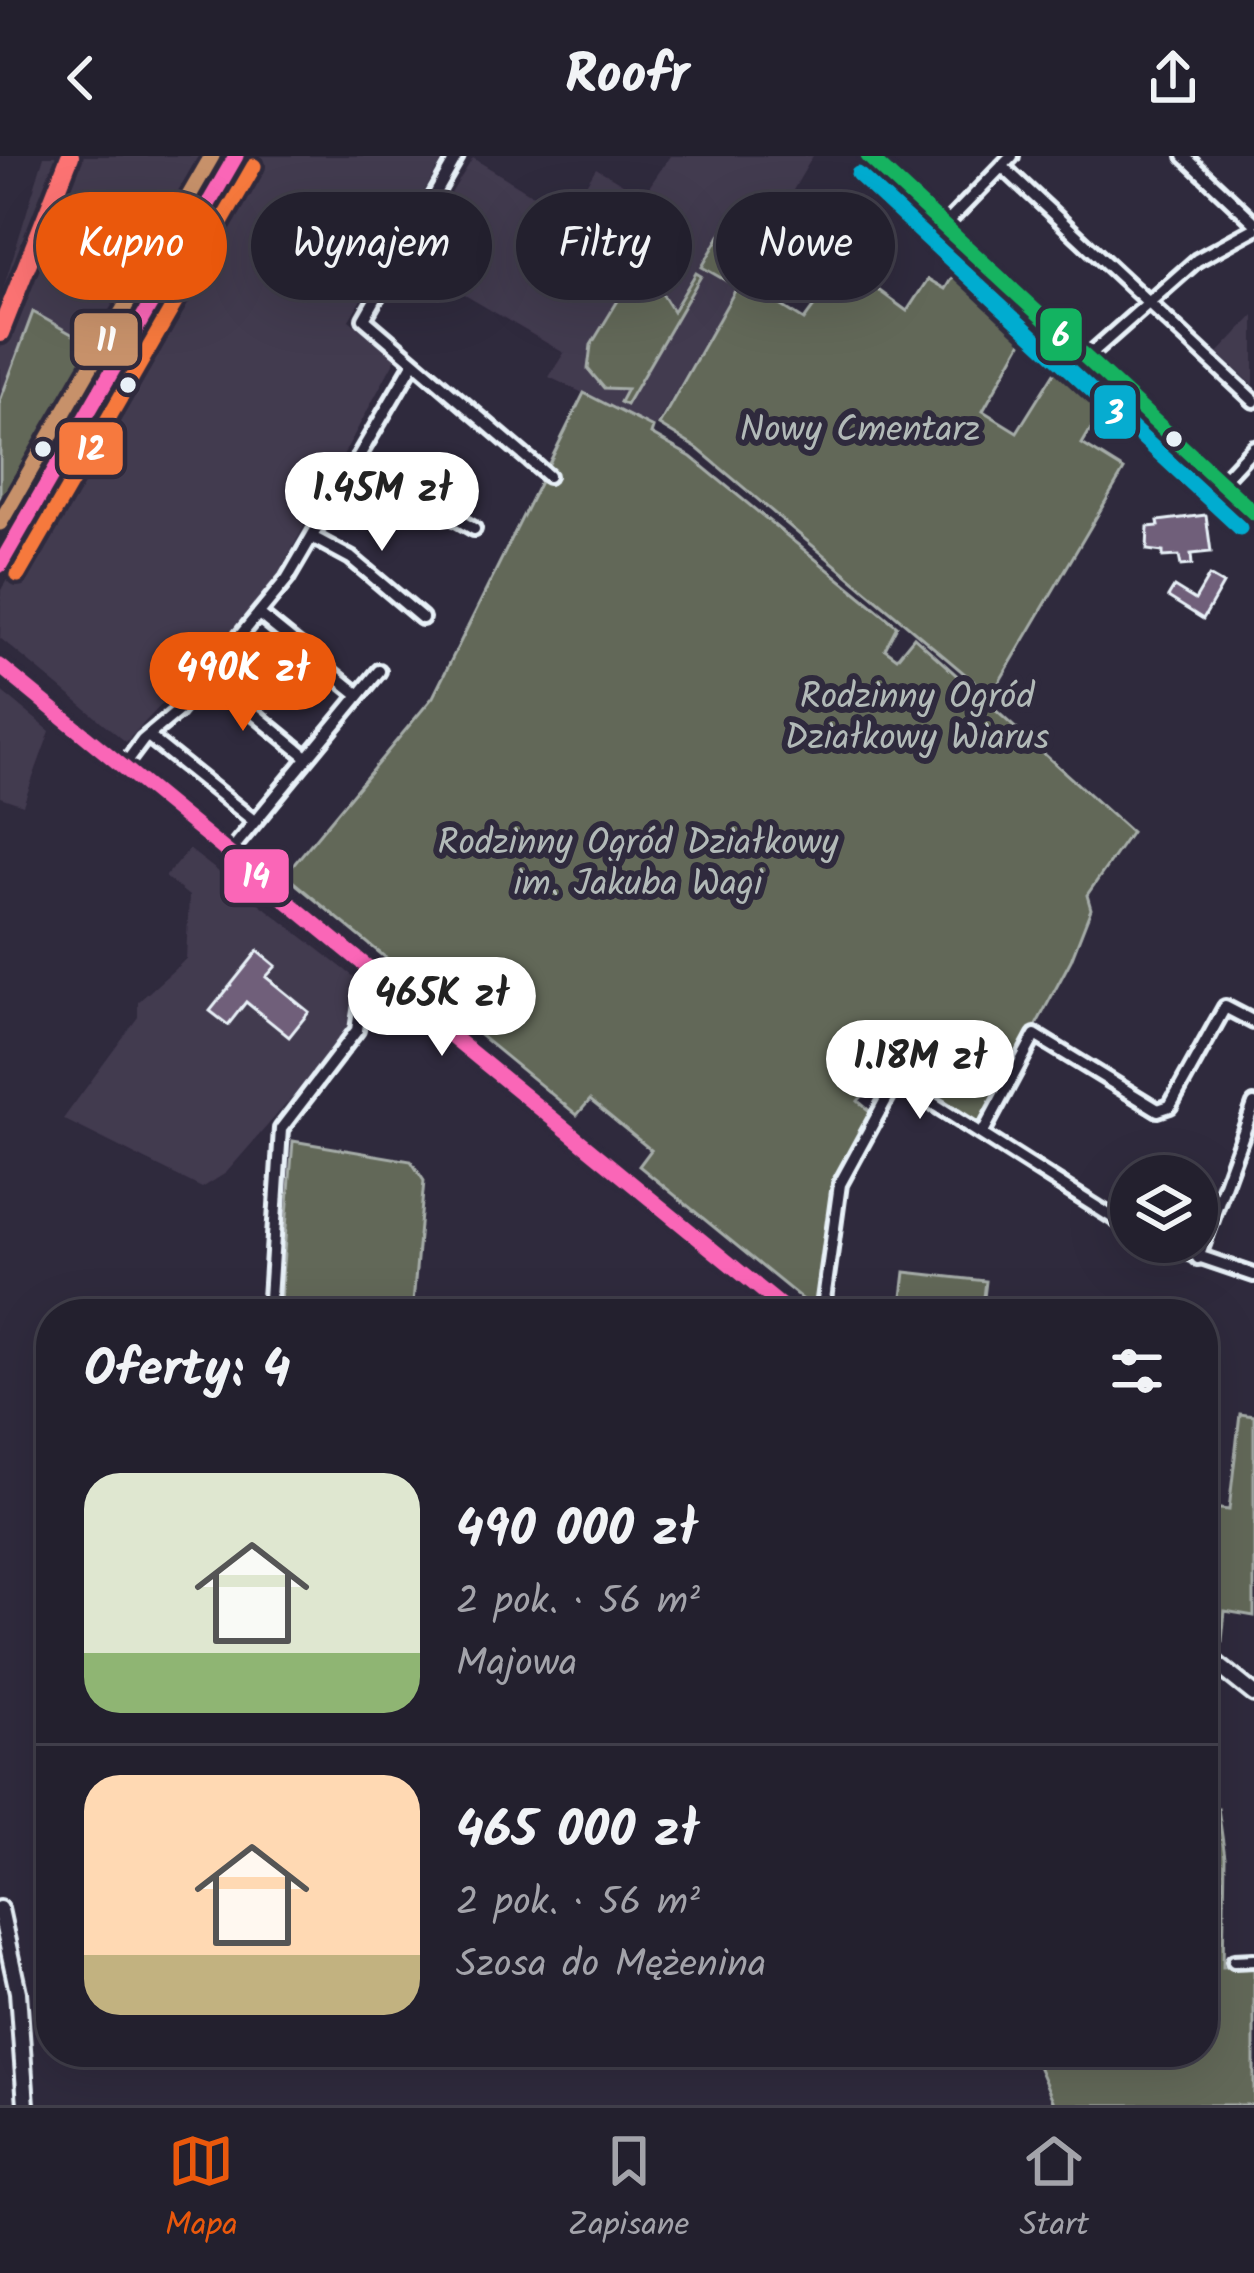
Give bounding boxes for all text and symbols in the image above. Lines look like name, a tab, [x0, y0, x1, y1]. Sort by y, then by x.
text: Roofr	[565, 35, 689, 121]
icon: back	[48, 45, 114, 111]
icon: share	[1140, 45, 1206, 111]
chip: Kupno	[36, 192, 227, 300]
chip: Wynajem	[251, 192, 492, 300]
chip: Filtry	[516, 192, 692, 300]
chip: Nowe	[716, 192, 895, 300]
line badge: 6	[1038, 306, 1084, 363]
line badge: 11	[72, 311, 140, 368]
text: 6	[1052, 311, 1070, 364]
text: 11	[96, 316, 116, 369]
unlabelled marker	[117, 374, 139, 396]
line badge: 3	[1092, 383, 1138, 441]
text: 3	[1105, 389, 1124, 442]
park label: Nowy Cmentarz	[740, 403, 980, 460]
line badge: 12	[57, 420, 125, 477]
text: 12	[76, 425, 106, 478]
unlabelled marker	[1163, 428, 1185, 450]
unlabelled marker	[32, 438, 54, 460]
pin: 1.45M zł	[258, 452, 506, 554]
text: 1.45M zł	[312, 460, 452, 522]
pin: 490K zł	[132, 632, 354, 734]
text: 490K zł	[176, 640, 310, 702]
park label: Rodzinny Ogród Działkowy Wiarus	[785, 670, 1049, 768]
park label: Rodzinny Ogród Działkowy im. Jakuba Wagi	[437, 816, 840, 914]
line badge: 14	[222, 847, 291, 905]
text: 14	[242, 852, 270, 905]
pin: 465K zł	[331, 957, 553, 1059]
text: 465K zł	[375, 965, 509, 1027]
pin: 1.18M zł	[796, 1020, 1044, 1122]
text: 1.18M zł	[853, 1028, 987, 1090]
map controls	[1110, 1155, 1218, 1263]
button: layers	[1110, 1155, 1218, 1263]
text: Oferty: 4	[84, 1331, 291, 1412]
icon: filters	[1104, 1338, 1170, 1404]
text: 490 000 zł	[456, 1491, 698, 1572]
icon: home	[180, 1521, 324, 1665]
text: 2 pok. · 56 m²	[456, 1572, 700, 1634]
text: Majowa	[456, 1634, 577, 1696]
text: 465 000 zł	[456, 1792, 699, 1873]
icon: home	[180, 1823, 324, 1967]
text: 2 pok. · 56 m²	[456, 1873, 700, 1935]
text: Szosa do Mężenina	[456, 1935, 766, 1997]
tab: Mapa	[165, 2128, 238, 2253]
tab: Zapisane	[568, 2128, 689, 2253]
tab: Start	[1019, 2128, 1089, 2253]

